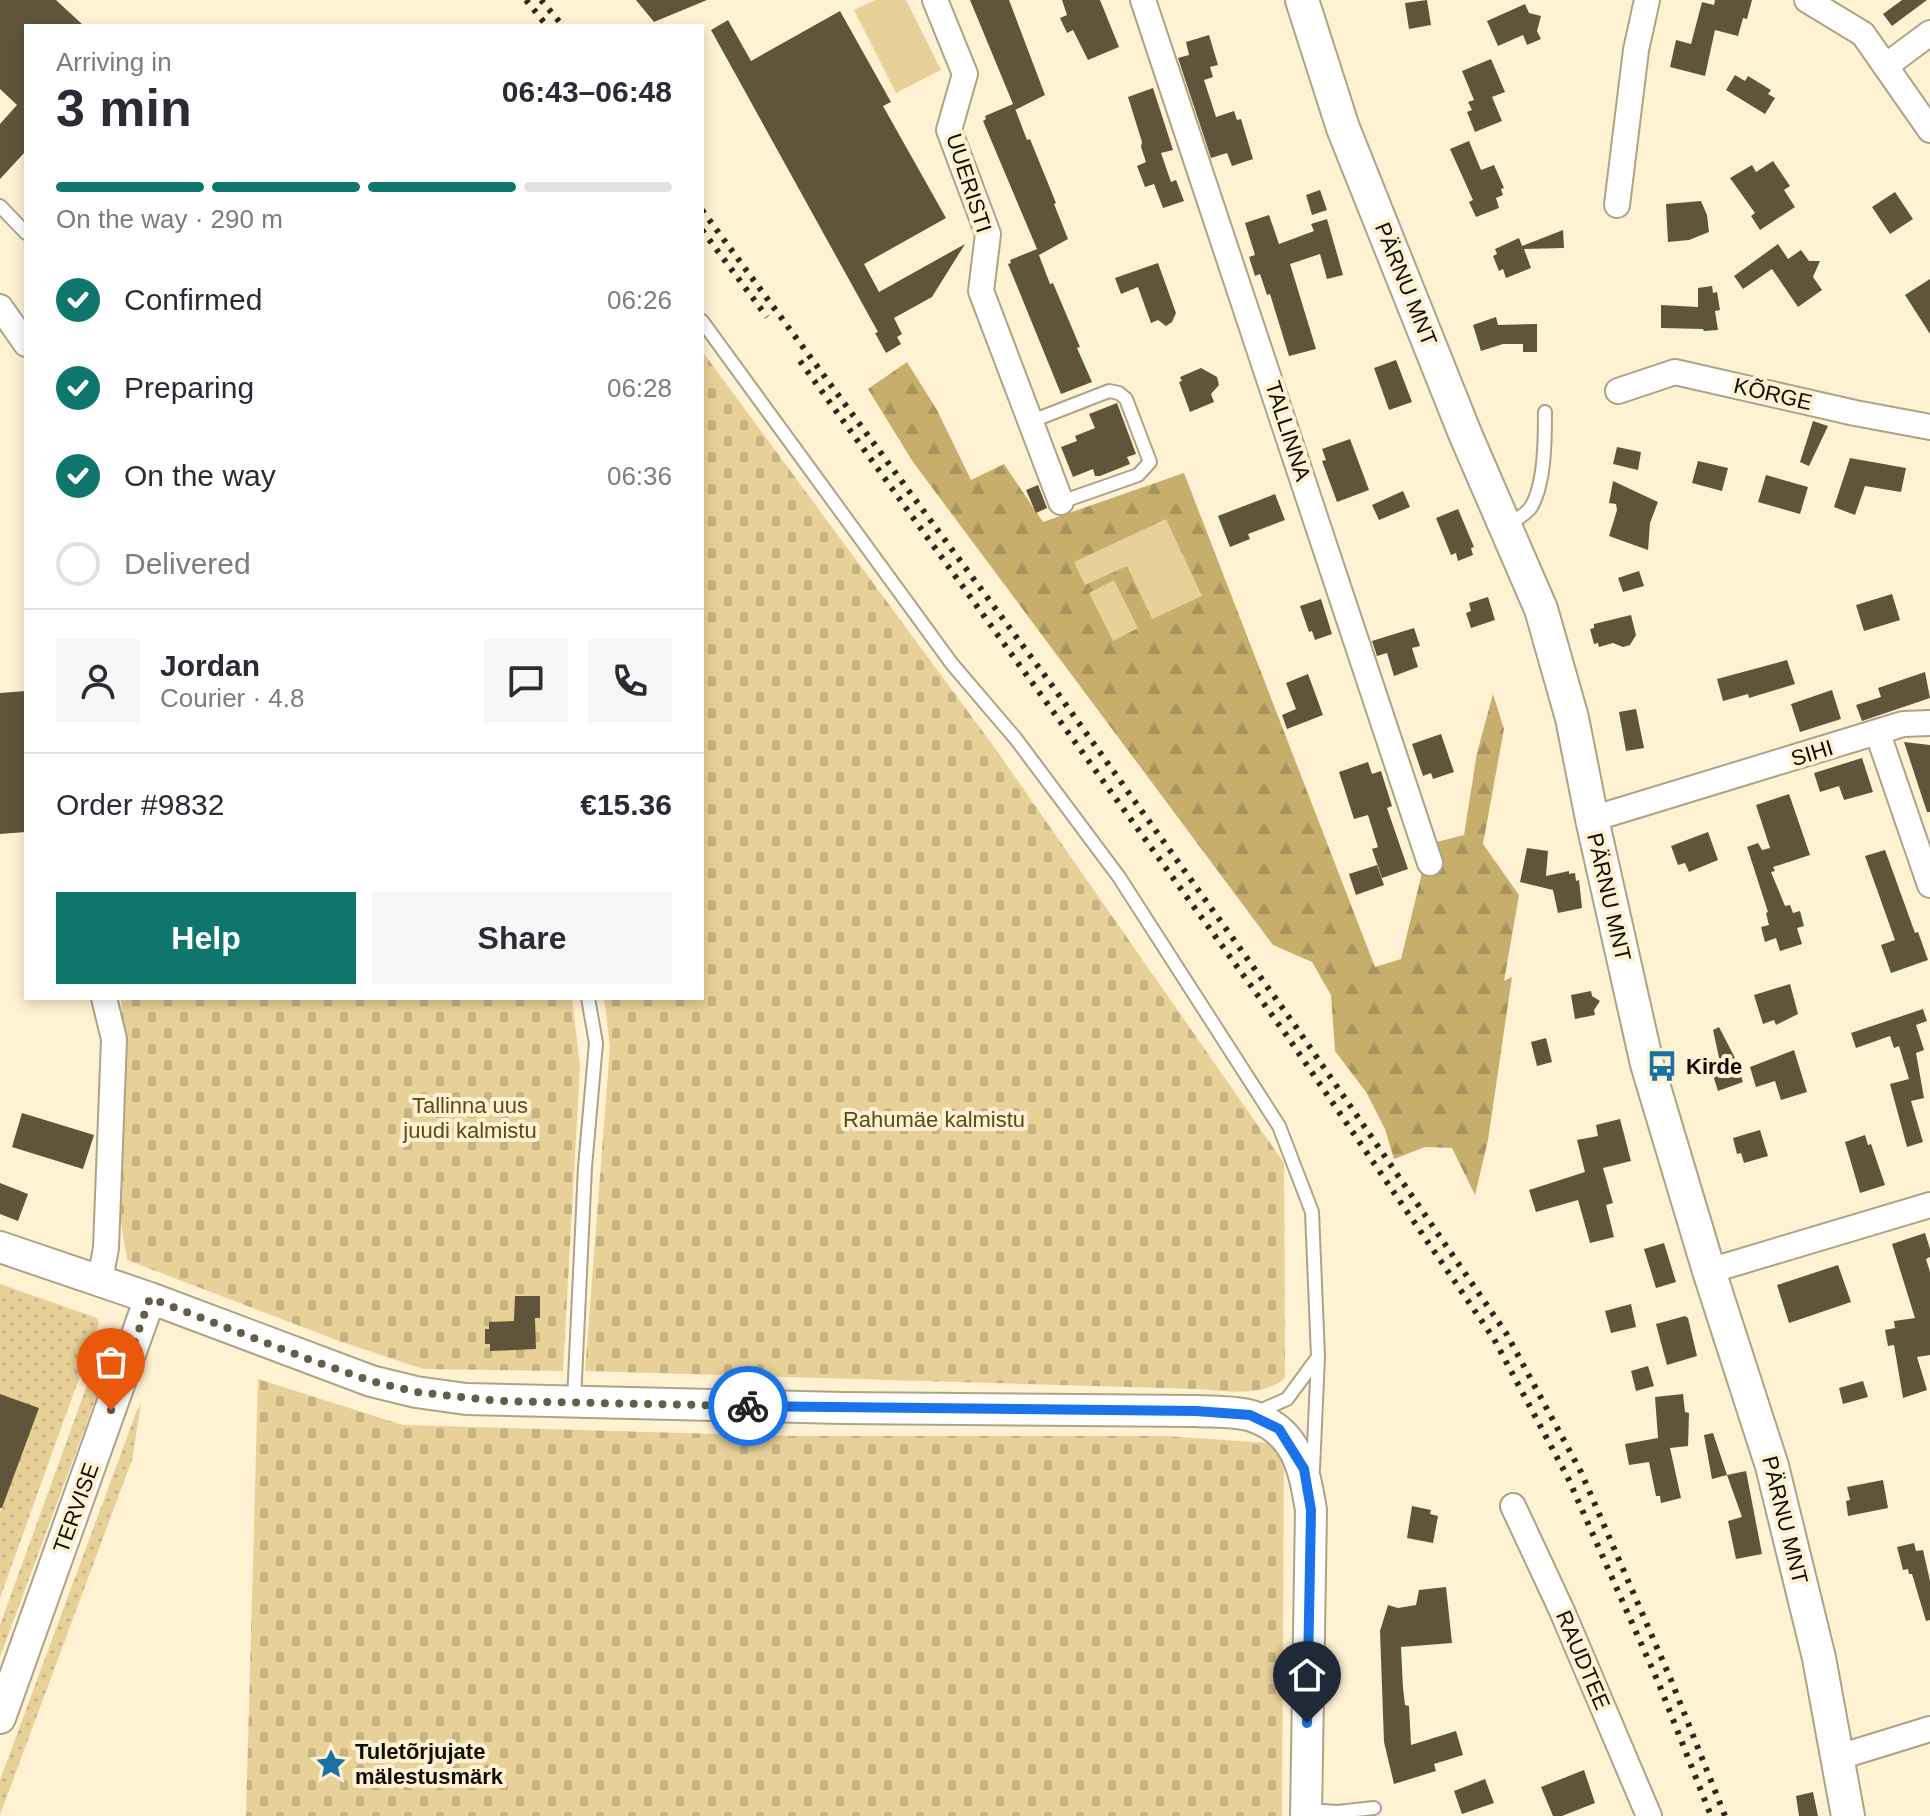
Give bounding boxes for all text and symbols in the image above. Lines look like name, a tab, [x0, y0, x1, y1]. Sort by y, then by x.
text: Arriving in	[56, 47, 172, 77]
text: 06:43–06:48	[502, 75, 672, 108]
text: 3 min	[56, 79, 192, 137]
street label: UUERISTI	[941, 130, 997, 236]
text: On the way · 290 m	[56, 204, 283, 234]
street label: PÄRNU MNT	[1370, 219, 1442, 349]
icon: check	[56, 278, 100, 322]
text: Confirmed	[124, 283, 262, 316]
text: 06:26	[607, 285, 672, 315]
icon: check	[56, 366, 100, 410]
text: Preparing	[124, 371, 254, 404]
text: 06:28	[607, 373, 672, 403]
street label: KÕRGE	[1731, 373, 1815, 415]
street label: TALLINNA	[1260, 378, 1316, 484]
icon: check	[56, 454, 100, 498]
text: On the way	[124, 459, 276, 492]
text: 06:36	[607, 461, 672, 491]
text: Delivered	[124, 547, 251, 580]
button: person	[56, 639, 140, 723]
button: chat	[484, 639, 568, 723]
button: phone	[588, 639, 672, 723]
text: Jordan	[160, 649, 260, 682]
text: Courier · 4.8	[160, 683, 305, 713]
street label: SIHI	[1788, 735, 1836, 771]
text: Order #9832	[56, 788, 224, 821]
text: €15.36	[580, 788, 672, 821]
street label: PÄRNU MNT	[1582, 830, 1636, 964]
button: Help	[56, 892, 356, 984]
button: Share	[372, 892, 672, 984]
bus stop icon: Kirde	[1645, 1049, 1679, 1083]
place label: Kirde	[1686, 1054, 1742, 1079]
park label: Tallinna uus juudi kalmistu	[402, 1093, 537, 1143]
park label: Rahumäe kalmistu	[843, 1107, 1025, 1132]
pin	[77, 1328, 145, 1410]
icon: bag	[89, 1340, 133, 1384]
courier	[708, 1366, 788, 1446]
icon: bike	[726, 1384, 770, 1428]
street label: PÄRNU MNT	[1757, 1454, 1813, 1586]
street label: TERVISE	[48, 1460, 104, 1556]
street label: RAUDTEE	[1551, 1607, 1615, 1713]
pin	[1273, 1641, 1341, 1723]
icon: home	[1285, 1653, 1329, 1697]
place label: Tuletõrjujate mälestusmärk	[355, 1739, 504, 1789]
place icon: Tuletõrjujate mälestusmärk	[314, 1747, 348, 1781]

